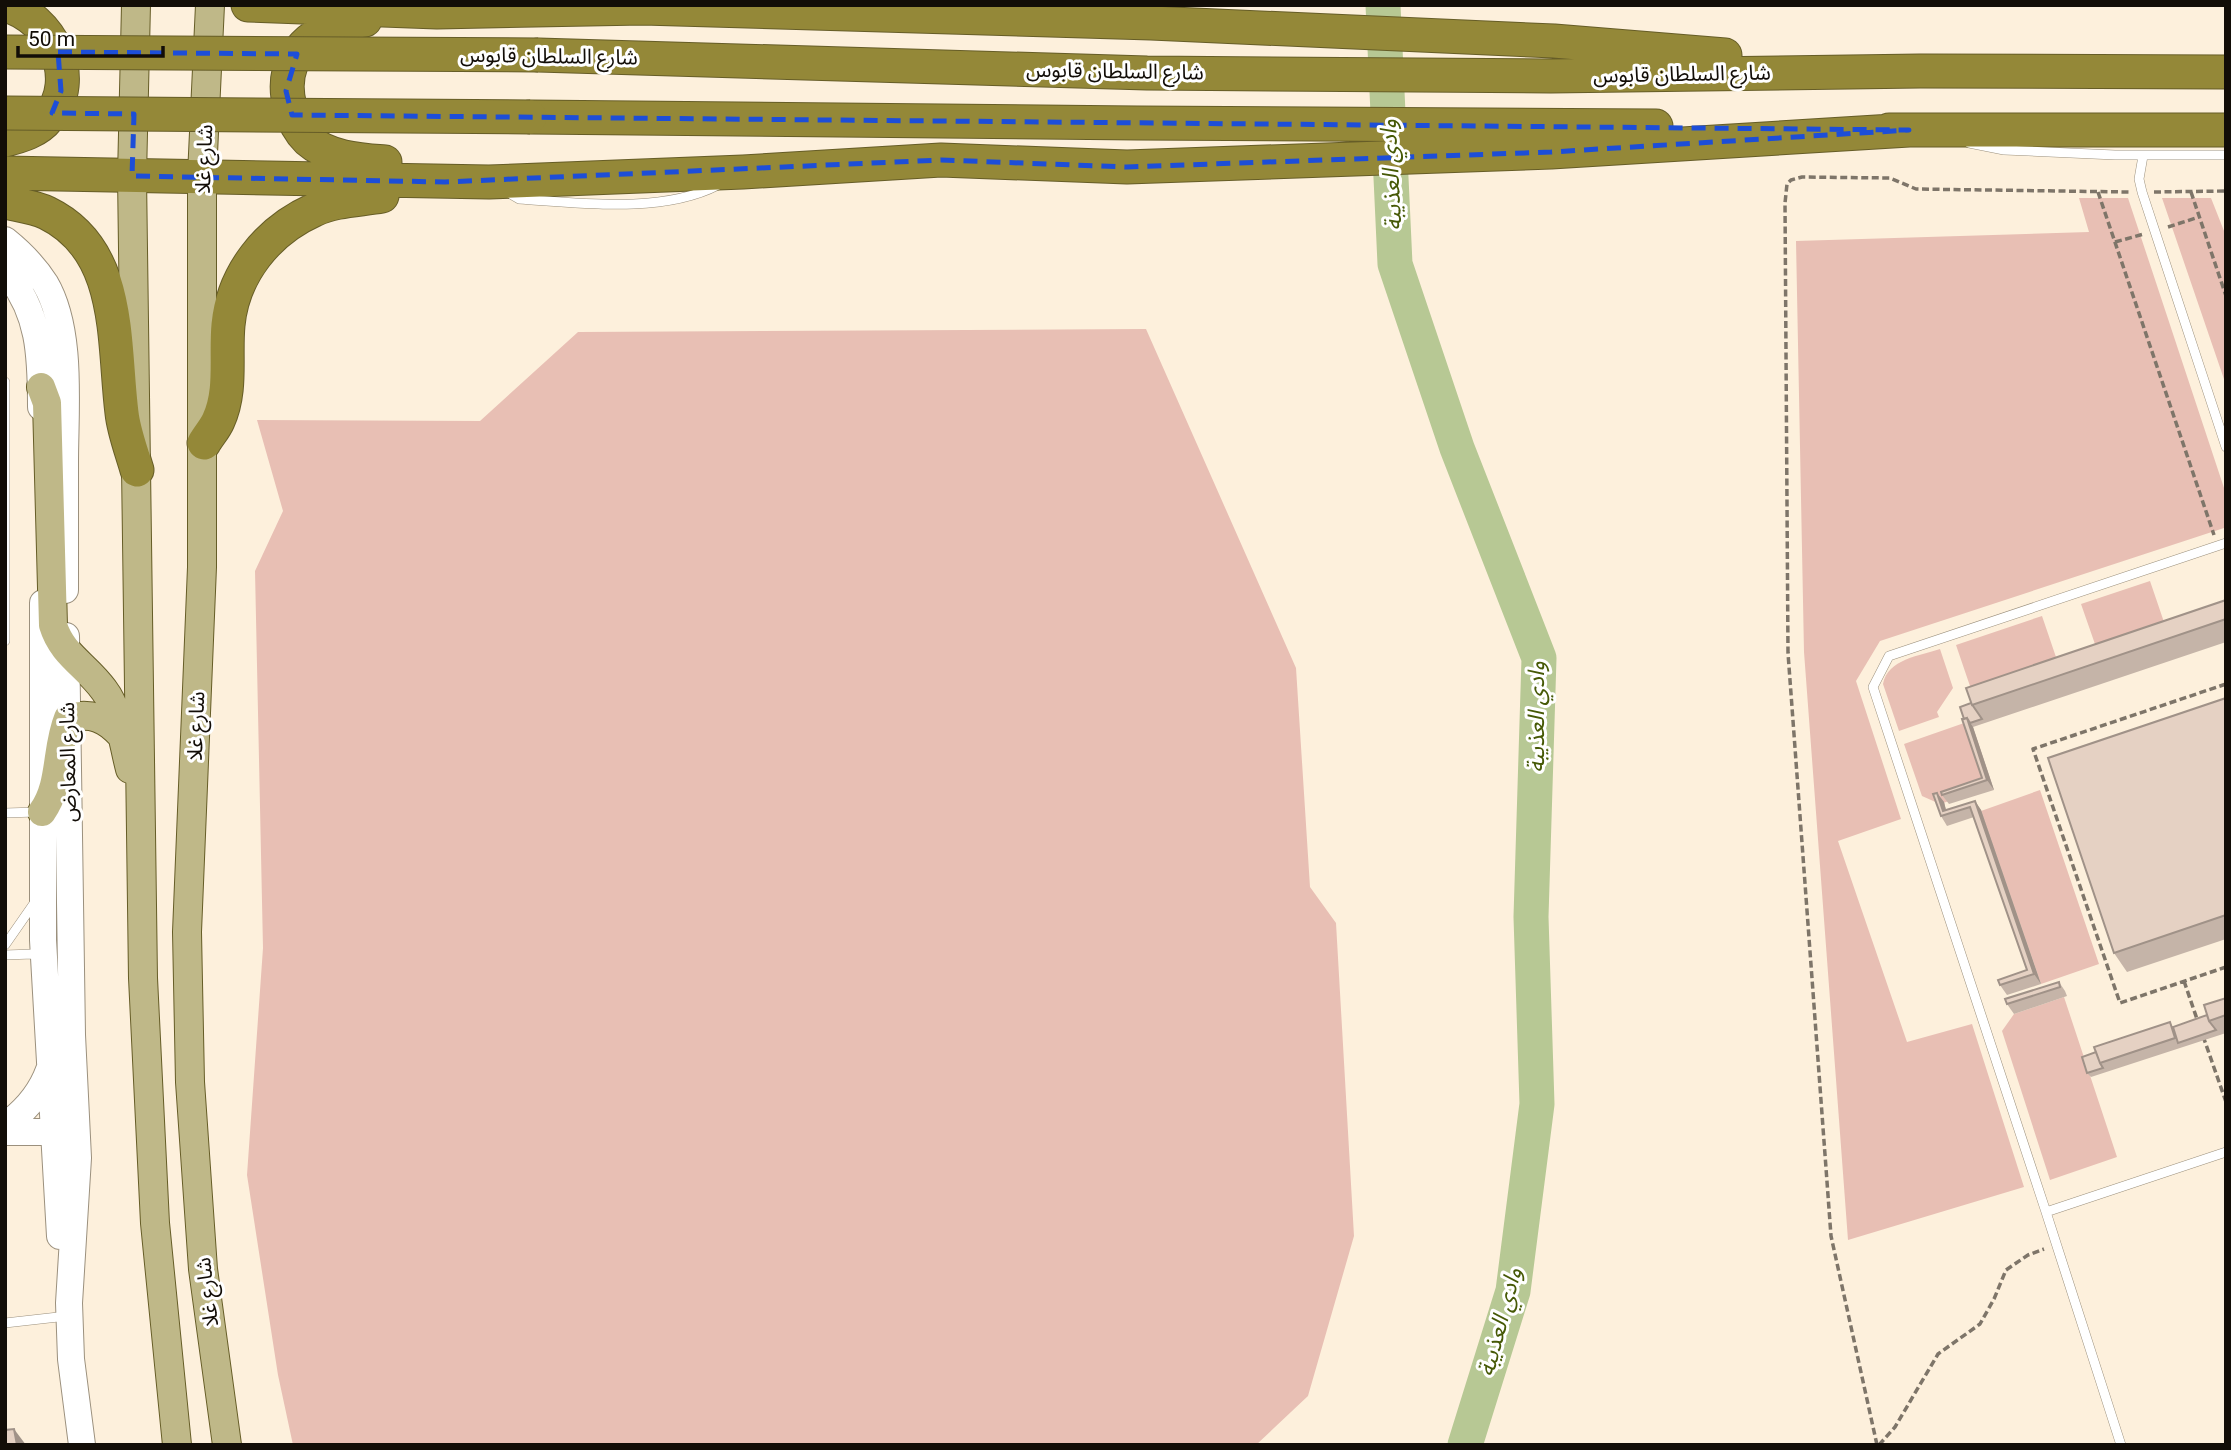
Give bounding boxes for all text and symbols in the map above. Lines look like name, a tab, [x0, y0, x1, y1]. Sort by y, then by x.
scale bar	[18, 14, 163, 58]
text: 50 m	[28, 27, 75, 51]
street label: شارع السلطان قابوس	[460, 42, 638, 73]
street label: شارع السلطان قابوس	[1026, 57, 1204, 88]
street label: شارع السلطان قابوس	[1593, 60, 1771, 91]
water label: وادي العذيبة	[1375, 118, 1412, 231]
street label: شارع غلا	[191, 124, 220, 194]
water label: وادي العذيبة	[1523, 661, 1554, 773]
street label: شارع غلا	[183, 691, 212, 761]
street label: شارع المعارض	[55, 702, 84, 822]
street label: شارع غلا	[191, 1256, 226, 1328]
water label: وادي العذيبة	[1473, 1265, 1532, 1380]

